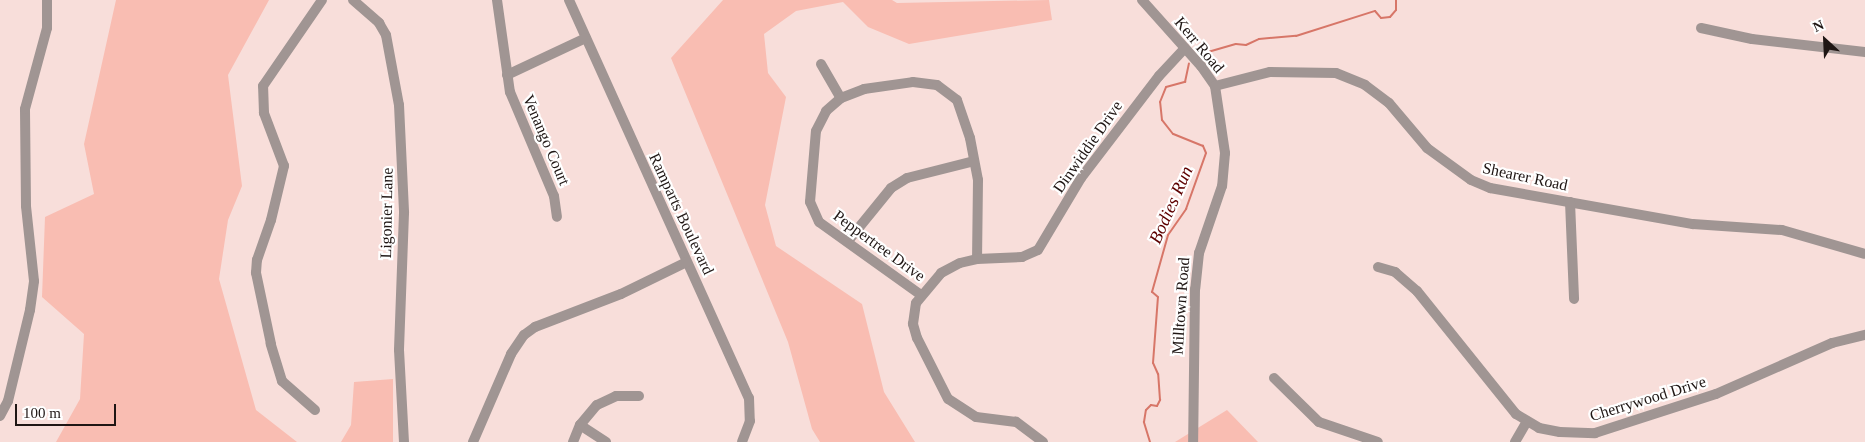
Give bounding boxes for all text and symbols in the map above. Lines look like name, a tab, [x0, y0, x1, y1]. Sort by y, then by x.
street label: Kerr Road	[1170, 13, 1228, 77]
north arrow	[1800, 15, 1850, 65]
text: N	[1811, 17, 1826, 35]
street label: Venango Court	[518, 92, 574, 188]
street label: Dinwiddie Drive	[1049, 97, 1127, 197]
street label: Ramparts Boulevard	[644, 150, 718, 278]
street label: Shearer Road	[1481, 159, 1569, 195]
water label: Bodies Run	[1144, 163, 1198, 247]
street label: Ligonier Lane	[377, 167, 397, 259]
street label: Peppertree Drive	[829, 206, 929, 286]
street label: Milltown Road	[1168, 257, 1194, 355]
street label: Cherrywood Drive	[1588, 372, 1708, 426]
scale bar	[18, 394, 119, 426]
text: 100 m	[23, 405, 61, 421]

